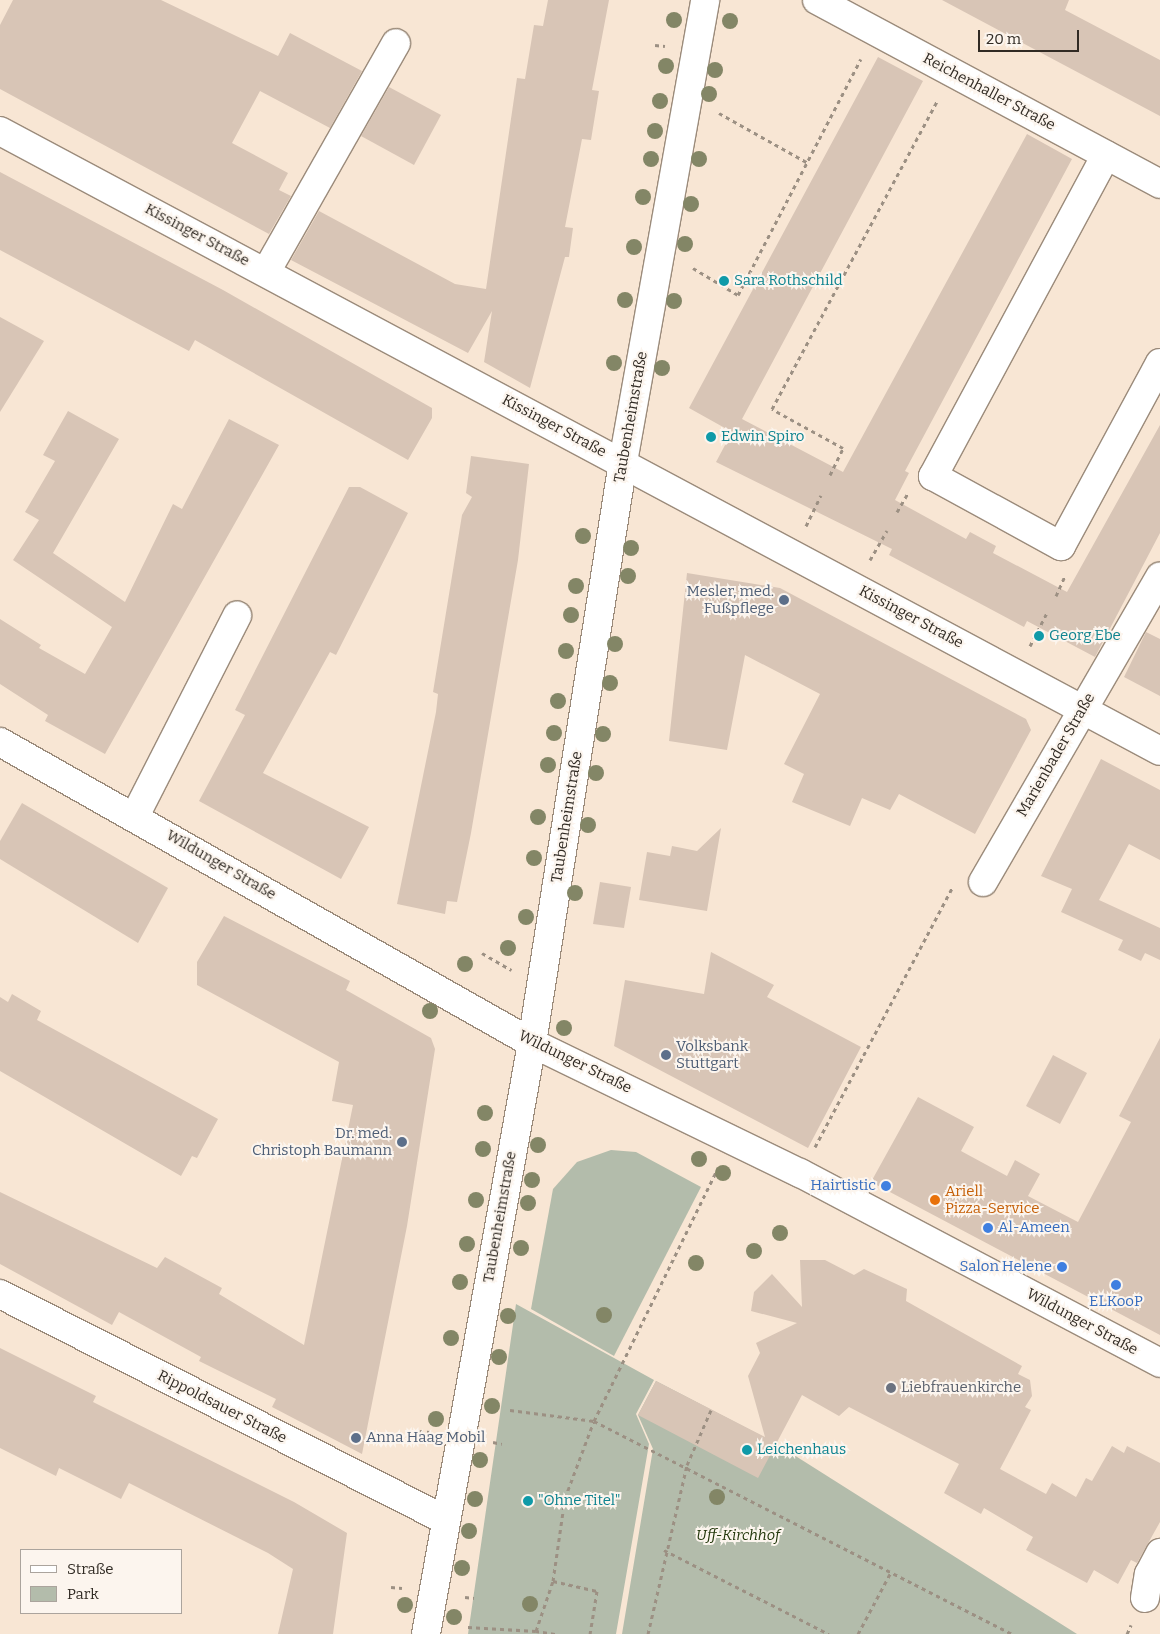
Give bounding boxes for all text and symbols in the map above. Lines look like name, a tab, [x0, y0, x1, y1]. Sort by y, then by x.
scale bar	[980, 20, 1081, 52]
text: 20 m	[986, 30, 1021, 48]
street label: Reichenhaller Straße	[920, 50, 1058, 134]
street label: Kissinger Straße	[142, 200, 252, 270]
place label: Sara Rothschild	[734, 272, 843, 290]
marker: Sara Rothschild	[718, 275, 730, 287]
street label: Taubenheimstraße	[611, 350, 651, 484]
street label: Kissinger Straße	[499, 391, 609, 461]
place label: Edwin Spiro	[721, 428, 804, 446]
marker: Edwin Spiro	[705, 431, 717, 443]
place label: Mesler, med. Fußpflege	[686, 582, 774, 617]
street label: Kissinger Straße	[856, 582, 966, 652]
marker: Mesler, med. Fußpflege	[778, 594, 790, 606]
place label: Georg Ebe	[1049, 627, 1121, 645]
marker: Georg Ebe	[1033, 630, 1045, 642]
street label: Marienbader Straße	[1013, 690, 1099, 820]
street label: Taubenheimstraße	[548, 750, 586, 884]
street label: Wildunger Straße	[163, 826, 279, 904]
street label: Wildunger Straße	[516, 1027, 634, 1097]
place label: Volksbank Stuttgart	[676, 1037, 748, 1072]
marker: Volksbank Stuttgart	[660, 1049, 672, 1061]
place label: Dr. med. Christoph Baumann	[252, 1124, 392, 1159]
marker: Dr. med. Christoph Baumann	[396, 1136, 408, 1148]
street label: Taubenheimstraße	[480, 1150, 520, 1284]
place label: Hairtistic	[810, 1177, 876, 1195]
marker: Hairtistic	[880, 1180, 892, 1192]
place label: Ariell Pizza-Service	[945, 1182, 1039, 1217]
marker: Ariell Pizza-Service	[929, 1194, 941, 1206]
place label: Al-Ameen	[998, 1219, 1070, 1237]
marker: Al-Ameen	[982, 1222, 994, 1234]
place label: Salon Helene	[960, 1258, 1052, 1276]
marker: Salon Helene	[1056, 1261, 1068, 1273]
marker: ELKooP	[1110, 1279, 1122, 1291]
street label: Wildunger Straße	[1023, 1285, 1141, 1359]
place label: ELKooP	[1089, 1293, 1143, 1311]
street label: Rippoldsauer Straße	[154, 1367, 290, 1447]
place label: Liebfrauenkirche	[901, 1379, 1021, 1397]
marker: Liebfrauenkirche	[885, 1382, 897, 1394]
place label: Anna Haag Mobil	[366, 1429, 485, 1447]
marker: Anna Haag Mobil	[350, 1432, 362, 1444]
place label: Leichenhaus	[757, 1441, 846, 1459]
marker: Leichenhaus	[741, 1444, 753, 1456]
place label: "Ohne Titel"	[538, 1492, 621, 1510]
marker: "Ohne Titel"	[522, 1495, 534, 1507]
park label: Uff-Kirchhof	[696, 1527, 780, 1545]
legend	[20, 1549, 182, 1614]
text: Straße	[67, 1560, 113, 1578]
text: Park	[67, 1585, 99, 1603]

